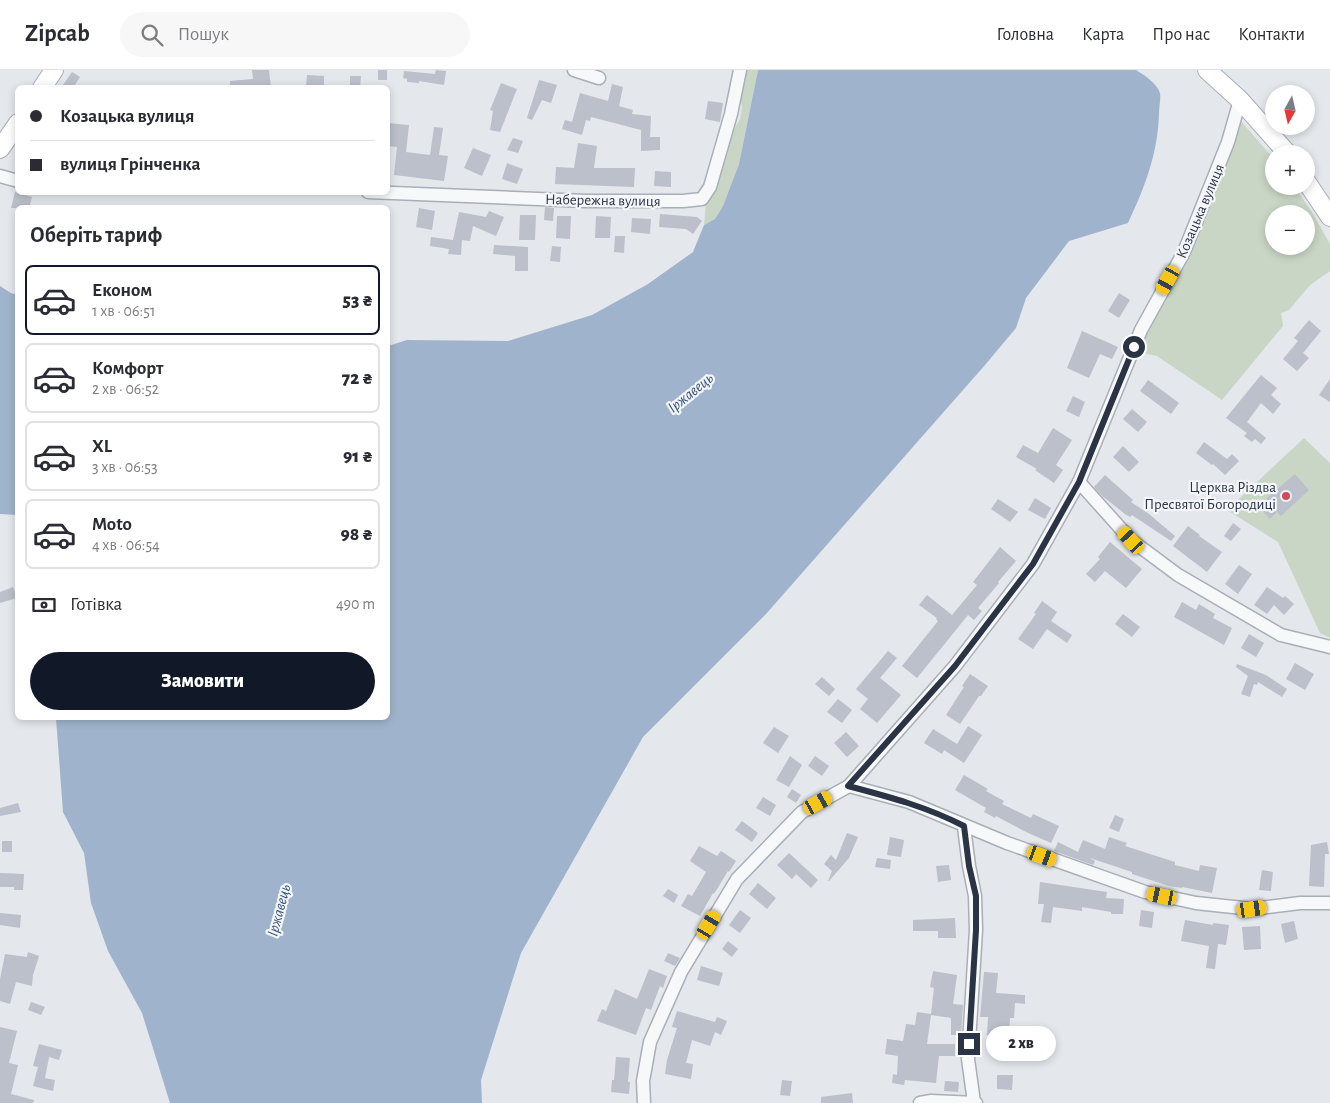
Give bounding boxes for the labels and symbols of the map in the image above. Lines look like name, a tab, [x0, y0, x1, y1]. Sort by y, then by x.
north arrow	[1265, 85, 1315, 135]
street label: Козацька вулиця	[1174, 162, 1227, 261]
street label: Набережна вулиця	[545, 192, 661, 209]
car	[1154, 263, 1181, 297]
route start	[1123, 336, 1145, 358]
water label: Іржавець	[665, 370, 717, 417]
place label: Церква Різдва Пресвятої Богородиці	[1144, 480, 1276, 512]
marker: Церква Різдва Пресвятої Богородиці	[1280, 490, 1292, 502]
car	[1115, 524, 1146, 556]
car	[801, 789, 834, 817]
car	[1025, 844, 1058, 868]
water label: Іржавець	[264, 882, 295, 938]
car	[1145, 886, 1178, 906]
car	[1236, 899, 1267, 919]
car	[694, 908, 723, 942]
callout: 2 хв	[986, 1026, 1056, 1062]
route end	[958, 1033, 980, 1055]

